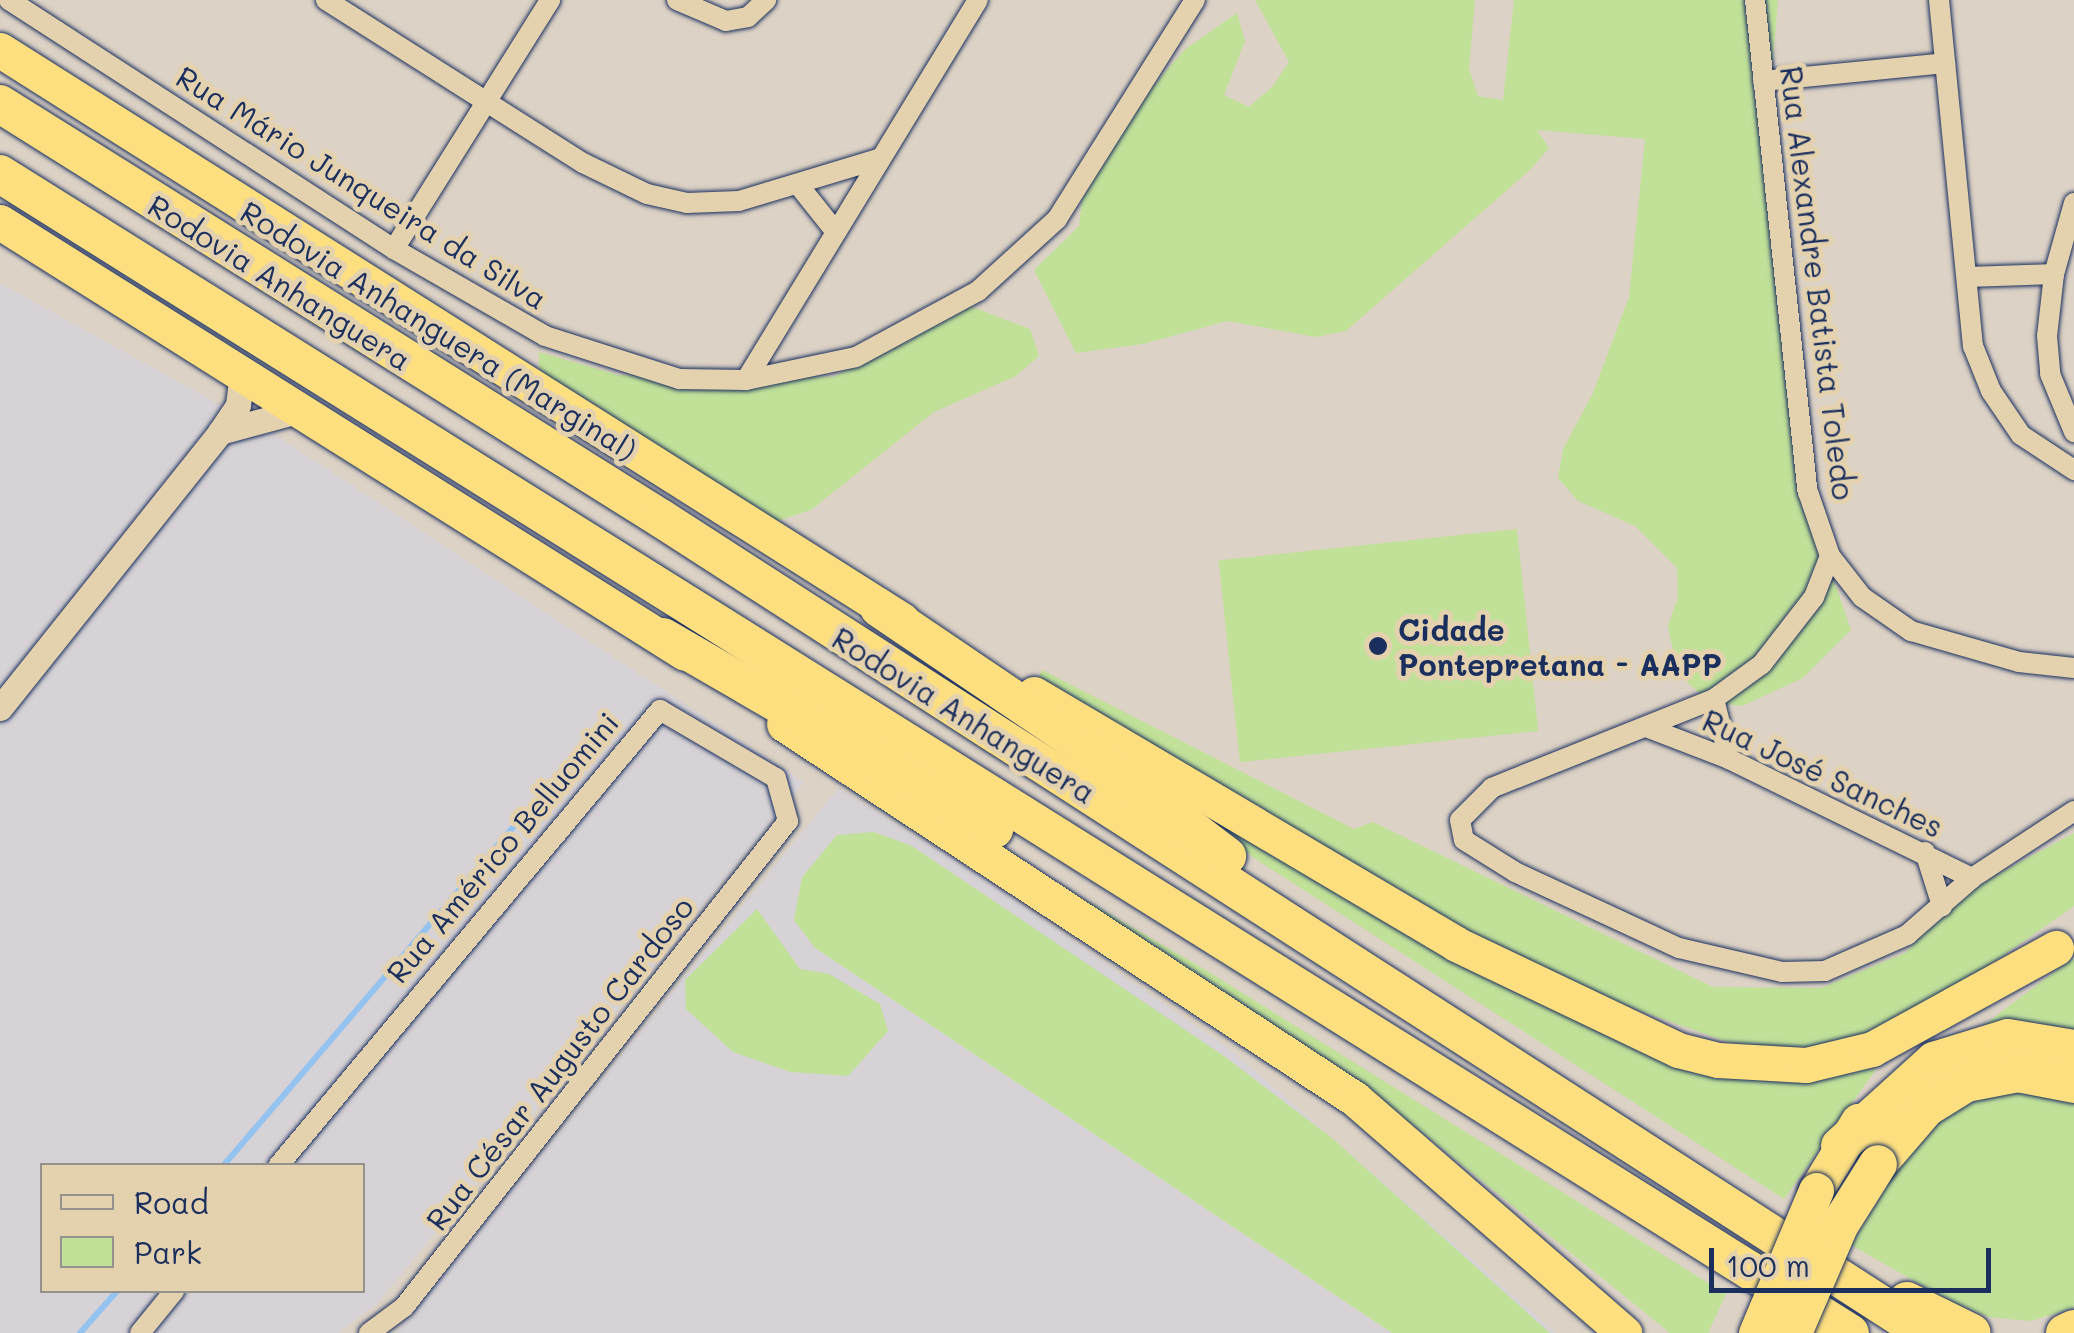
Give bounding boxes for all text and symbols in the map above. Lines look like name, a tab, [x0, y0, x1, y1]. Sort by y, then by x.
street label: Rua Mário Junqueira da Silva	[170, 58, 554, 316]
street label: Rua Alexandre Batista Toledo	[1774, 64, 1862, 502]
street label: Rodovia Anhanguera	[142, 186, 418, 378]
street label: Rodovia Anhanguera (Marginal)	[234, 193, 644, 467]
place label: Cidade Pontepretana - AAPP	[1398, 611, 1722, 682]
street label: Rodovia Anhanguera	[826, 619, 1102, 811]
marker: Cidade Pontepretana - AAPP	[1367, 635, 1389, 657]
street label: Rua José Sanches	[1697, 702, 1949, 844]
street label: Rua Américo Belluomini	[378, 705, 626, 989]
street label: Rua César Augusto Cardoso	[418, 889, 700, 1237]
legend	[40, 1163, 365, 1293]
text: Road	[134, 1182, 209, 1222]
scale bar	[1714, 1228, 1996, 1290]
text: Park	[134, 1232, 202, 1272]
text: 100 m	[1726, 1245, 1810, 1285]

